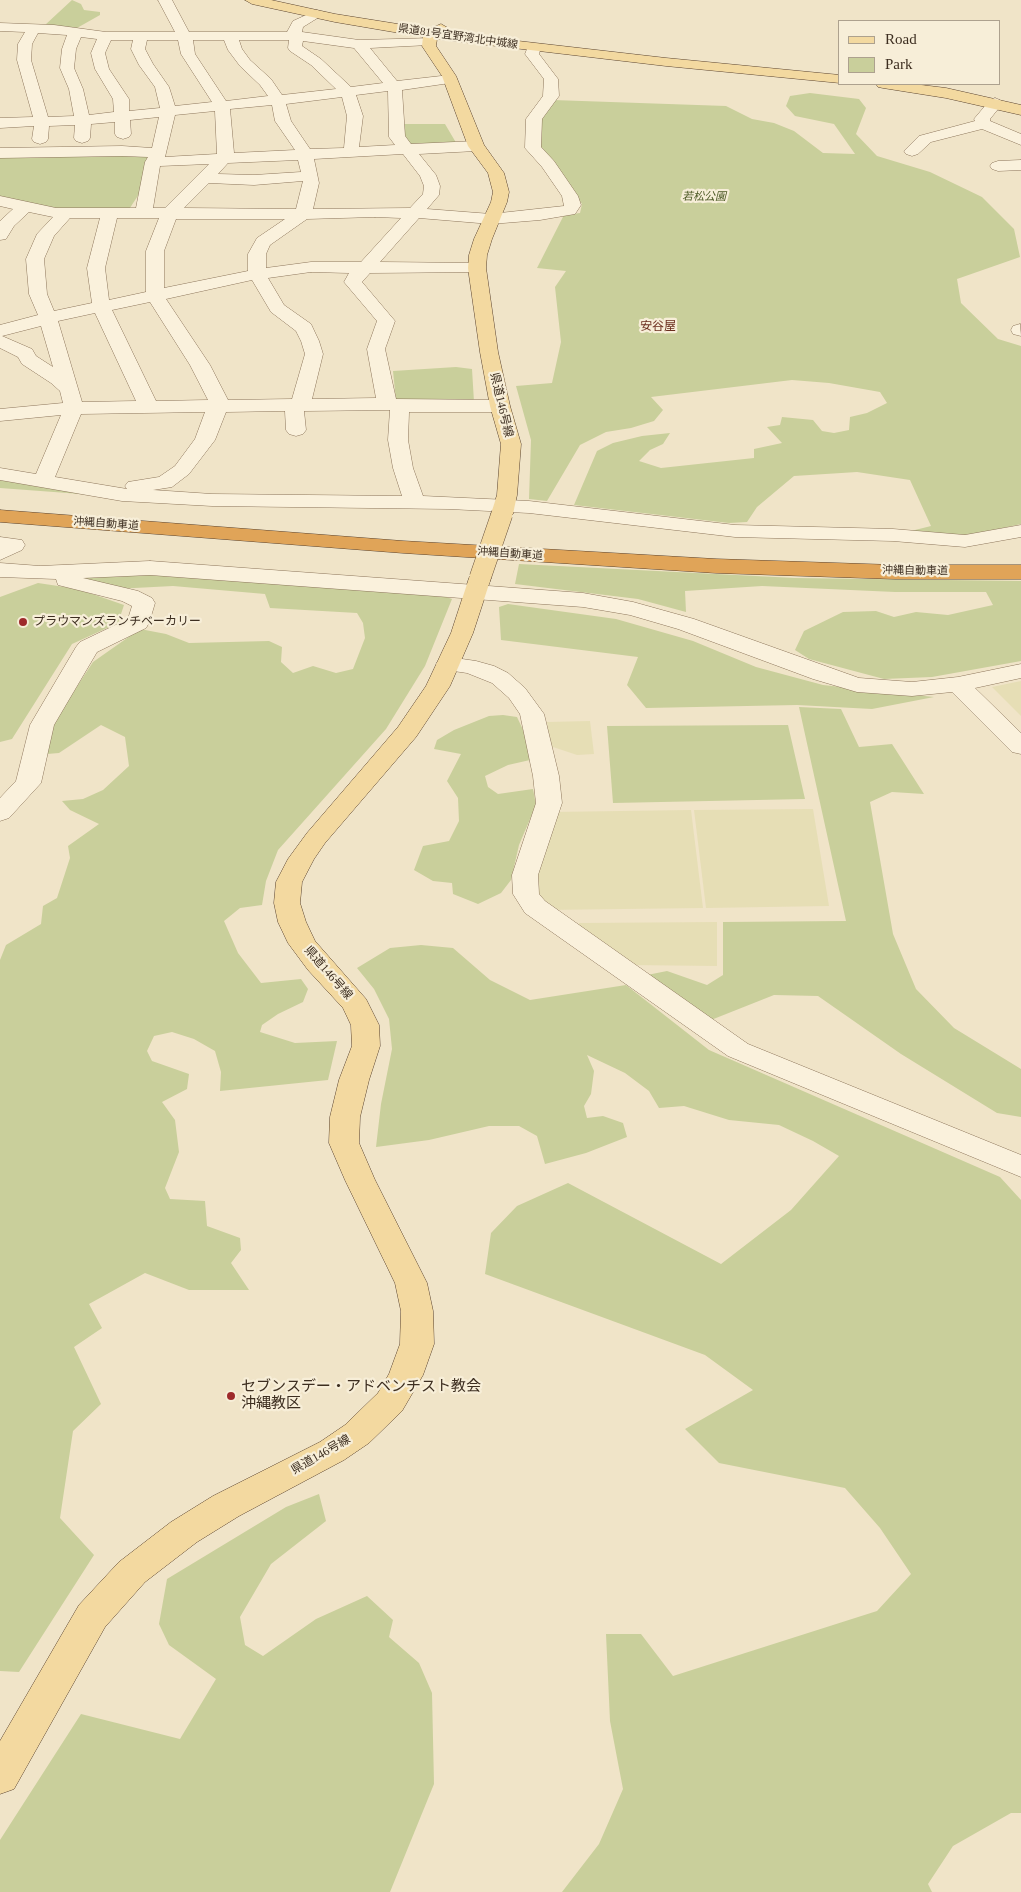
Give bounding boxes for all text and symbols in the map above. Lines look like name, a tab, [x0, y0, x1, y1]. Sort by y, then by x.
legend	[838, 20, 1001, 85]
street label: 県道81号宜野湾北中城線	[397, 22, 519, 52]
text: Road	[885, 31, 917, 47]
text: Park	[885, 56, 913, 72]
park label: 若松公園	[682, 190, 726, 204]
district label: 安谷屋	[640, 320, 676, 334]
street label: 県道146号線	[487, 371, 515, 439]
street label: 沖縄自動車道	[73, 515, 139, 533]
street label: 沖縄自動車道	[477, 545, 543, 563]
street label: 沖縄自動車道	[882, 564, 948, 578]
place label: プラウマンズランチベーカリー	[33, 615, 201, 629]
marker: プラウマンズランチベーカリー	[17, 616, 29, 628]
street label: 県道146号線	[301, 943, 355, 1003]
place label: セブンスデー・アドベンチスト教会 沖縄教区	[241, 1378, 481, 1413]
marker: セブンスデー・アドベンチスト教会 沖縄教区	[225, 1390, 237, 1402]
street label: 県道146号線	[289, 1432, 353, 1478]

